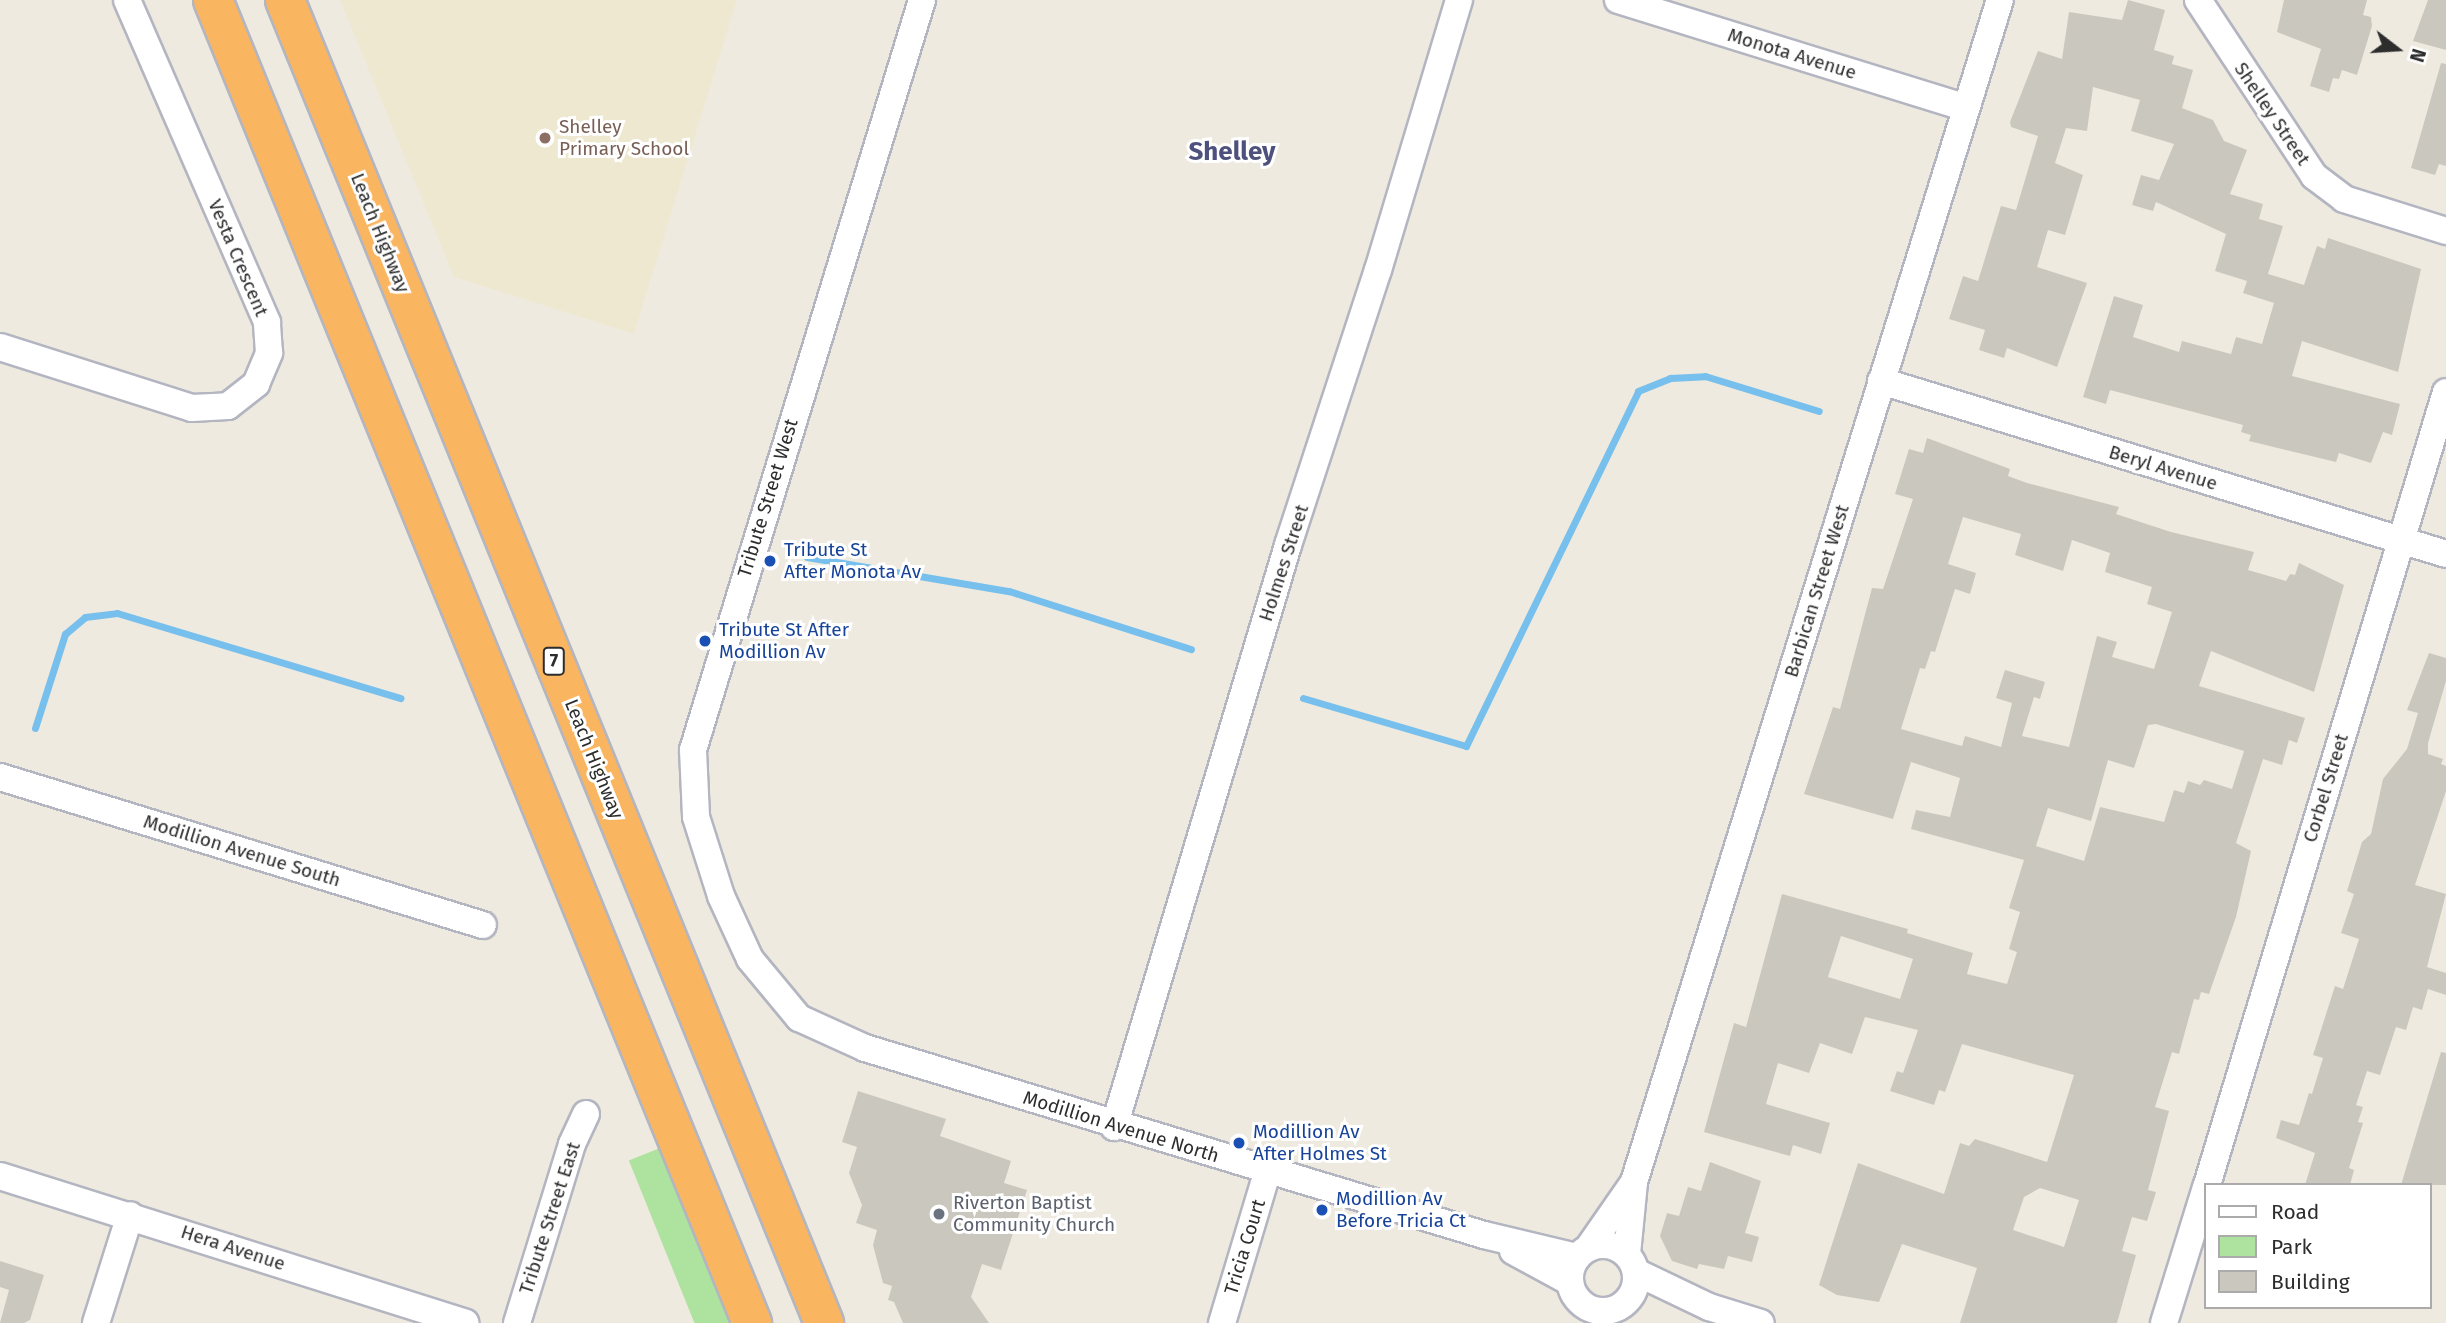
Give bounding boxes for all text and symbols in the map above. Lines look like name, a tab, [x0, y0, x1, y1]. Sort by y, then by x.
north arrow	[2362, 14, 2432, 84]
street label: Monota Avenue	[1725, 24, 1859, 84]
text: N	[2405, 46, 2430, 65]
street label: Shelley Street	[2229, 58, 2315, 170]
place label: Shelley Primary School	[559, 116, 689, 160]
marker: Shelley Primary School	[537, 130, 553, 146]
district label: Shelley	[1188, 136, 1276, 168]
street label: Leach Highway	[346, 170, 414, 296]
street label: Vesta Crescent	[203, 196, 273, 320]
street label: Tribute Street West	[733, 416, 803, 580]
street label: Beryl Avenue	[2106, 441, 2220, 495]
street label: Holmes Street	[1254, 502, 1314, 624]
street label: Barbican Street West	[1780, 502, 1854, 680]
place label: Tribute St After Monota Av	[784, 539, 921, 583]
marker: Tribute St After Monota Av	[762, 553, 778, 569]
place label: Tribute St After Modillion Av	[719, 619, 849, 663]
marker: Tribute St After Modillion Av	[697, 633, 713, 649]
road number: 7	[542, 646, 566, 676]
street label: Leach Highway	[560, 696, 628, 822]
street label: Corbel Street	[2299, 731, 2353, 845]
street label: Modillion Avenue South	[141, 810, 343, 892]
street label: Modillion Avenue North	[1020, 1086, 1222, 1168]
place label: Modillion Av After Holmes St	[1253, 1121, 1387, 1165]
marker: Modillion Av After Holmes St	[1231, 1135, 1247, 1151]
street label: Tribute Street East	[515, 1139, 585, 1297]
legend	[2204, 1183, 2432, 1309]
place label: Modillion Av Before Tricia Ct	[1336, 1188, 1466, 1232]
place label: Riverton Baptist Community Church	[953, 1192, 1115, 1236]
street label: Tricia Court	[1220, 1197, 1270, 1297]
text: Road	[2271, 1199, 2319, 1225]
marker: Modillion Av Before Tricia Ct	[1314, 1202, 1330, 1218]
marker: Riverton Baptist Community Church	[931, 1206, 947, 1222]
street label: Hera Avenue	[178, 1220, 288, 1276]
text: Park	[2271, 1234, 2312, 1260]
text: Building	[2271, 1269, 2350, 1295]

